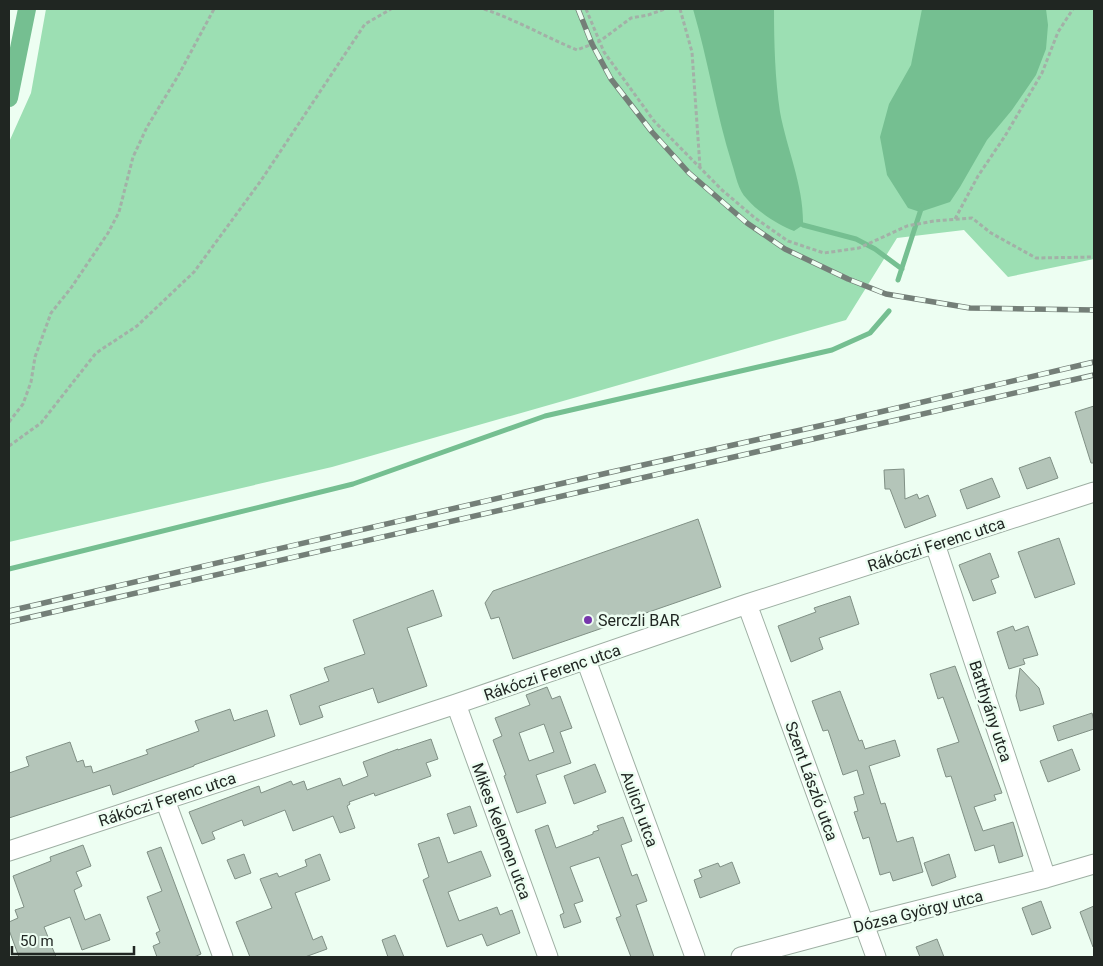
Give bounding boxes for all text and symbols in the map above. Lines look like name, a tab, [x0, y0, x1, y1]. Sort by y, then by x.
street label: Rákóczi Ferenc utca	[865, 513, 1007, 576]
place label: Serczli BAR	[598, 611, 680, 630]
marker: Serczli BAR	[582, 614, 594, 626]
street label: Rákóczi Ferenc utca	[481, 640, 623, 705]
street label: Batthyány utca	[965, 658, 1016, 764]
street label: Szent László utca	[781, 719, 842, 843]
street label: Mikes Kelemen utca	[468, 760, 535, 902]
street label: Rákóczi Ferenc utca	[96, 768, 238, 831]
street label: Aulich utca	[617, 769, 662, 850]
street label: Dózsa György utca	[851, 886, 985, 937]
scale bar	[12, 924, 135, 956]
text: 50 m	[20, 932, 54, 950]

